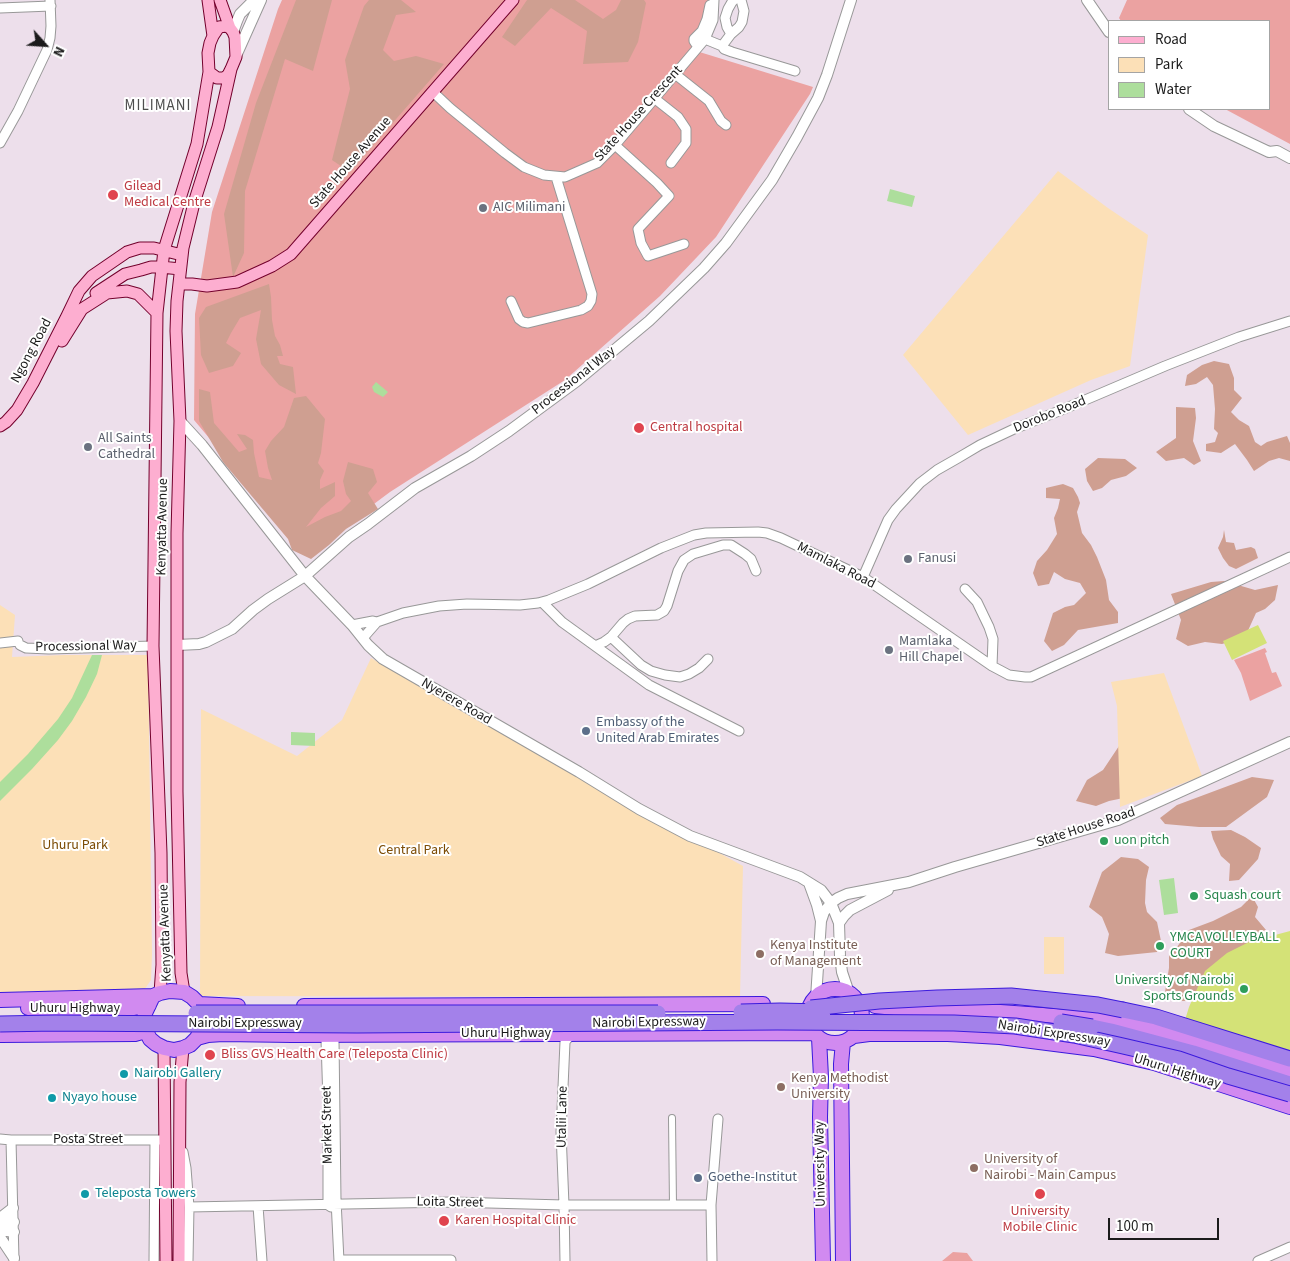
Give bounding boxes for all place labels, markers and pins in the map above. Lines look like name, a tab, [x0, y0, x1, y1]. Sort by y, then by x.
place label: Gilead Medical Centre	[124, 179, 211, 212]
marker: Gilead Medical Centre	[106, 188, 120, 202]
place label: AIC Milimani	[493, 200, 565, 216]
marker: AIC Milimani	[477, 202, 489, 214]
place label: Central hospital	[650, 420, 743, 436]
marker: Central hospital	[632, 421, 646, 435]
place label: All Saints Cathedral	[98, 431, 155, 464]
marker: All Saints Cathedral	[82, 441, 94, 453]
place label: Fanusi	[918, 551, 956, 567]
marker: Fanusi	[902, 553, 914, 565]
place label: Mamlaka Hill Chapel	[899, 634, 962, 666]
marker: Mamlaka Hill Chapel	[883, 644, 895, 656]
place label: Embassy of the United Arab Emirates	[596, 715, 719, 748]
marker: Embassy of the United Arab Emirates	[580, 725, 592, 737]
place label: uon pitch	[1114, 833, 1169, 849]
marker: uon pitch	[1098, 835, 1110, 847]
place label: Squash court	[1204, 888, 1281, 904]
marker: Squash court	[1188, 890, 1200, 902]
place label: YMCA VOLLEYBALL COURT	[1170, 930, 1279, 962]
place label: Kenya Institute of Management	[770, 938, 861, 970]
marker: YMCA VOLLEYBALL COURT	[1154, 940, 1166, 952]
marker: Kenya Institute of Management	[754, 948, 766, 960]
place label: University of Nairobi Sports Grounds	[1115, 973, 1234, 1006]
marker: University of Nairobi Sports Grounds	[1238, 983, 1250, 995]
place label: Bliss GVS Health Care (Teleposta Clinic)	[221, 1047, 448, 1063]
marker: Bliss GVS Health Care (Teleposta Clinic)	[203, 1048, 217, 1062]
place label: Nairobi Gallery	[134, 1066, 221, 1082]
marker: Nairobi Gallery	[118, 1068, 130, 1080]
place label: Kenya Methodist University	[791, 1071, 888, 1104]
marker: Kenya Methodist University	[775, 1081, 787, 1093]
place label: Nyayo house	[62, 1090, 137, 1106]
marker: Nyayo house	[46, 1092, 58, 1104]
place label: University of Nairobi - Main Campus	[984, 1152, 1116, 1184]
marker: University of Nairobi - Main Campus	[968, 1162, 980, 1174]
place label: Goethe-Institut	[708, 1170, 797, 1186]
marker: Goethe-Institut	[692, 1172, 704, 1184]
place label: Teleposta Towers	[95, 1186, 196, 1202]
marker: University Mobile Clinic	[1033, 1187, 1047, 1201]
marker: Teleposta Towers	[79, 1188, 91, 1200]
place label: University Mobile Clinic	[1003, 1204, 1077, 1236]
place label: Karen Hospital Clinic	[455, 1213, 576, 1229]
marker: Karen Hospital Clinic	[437, 1214, 451, 1228]

